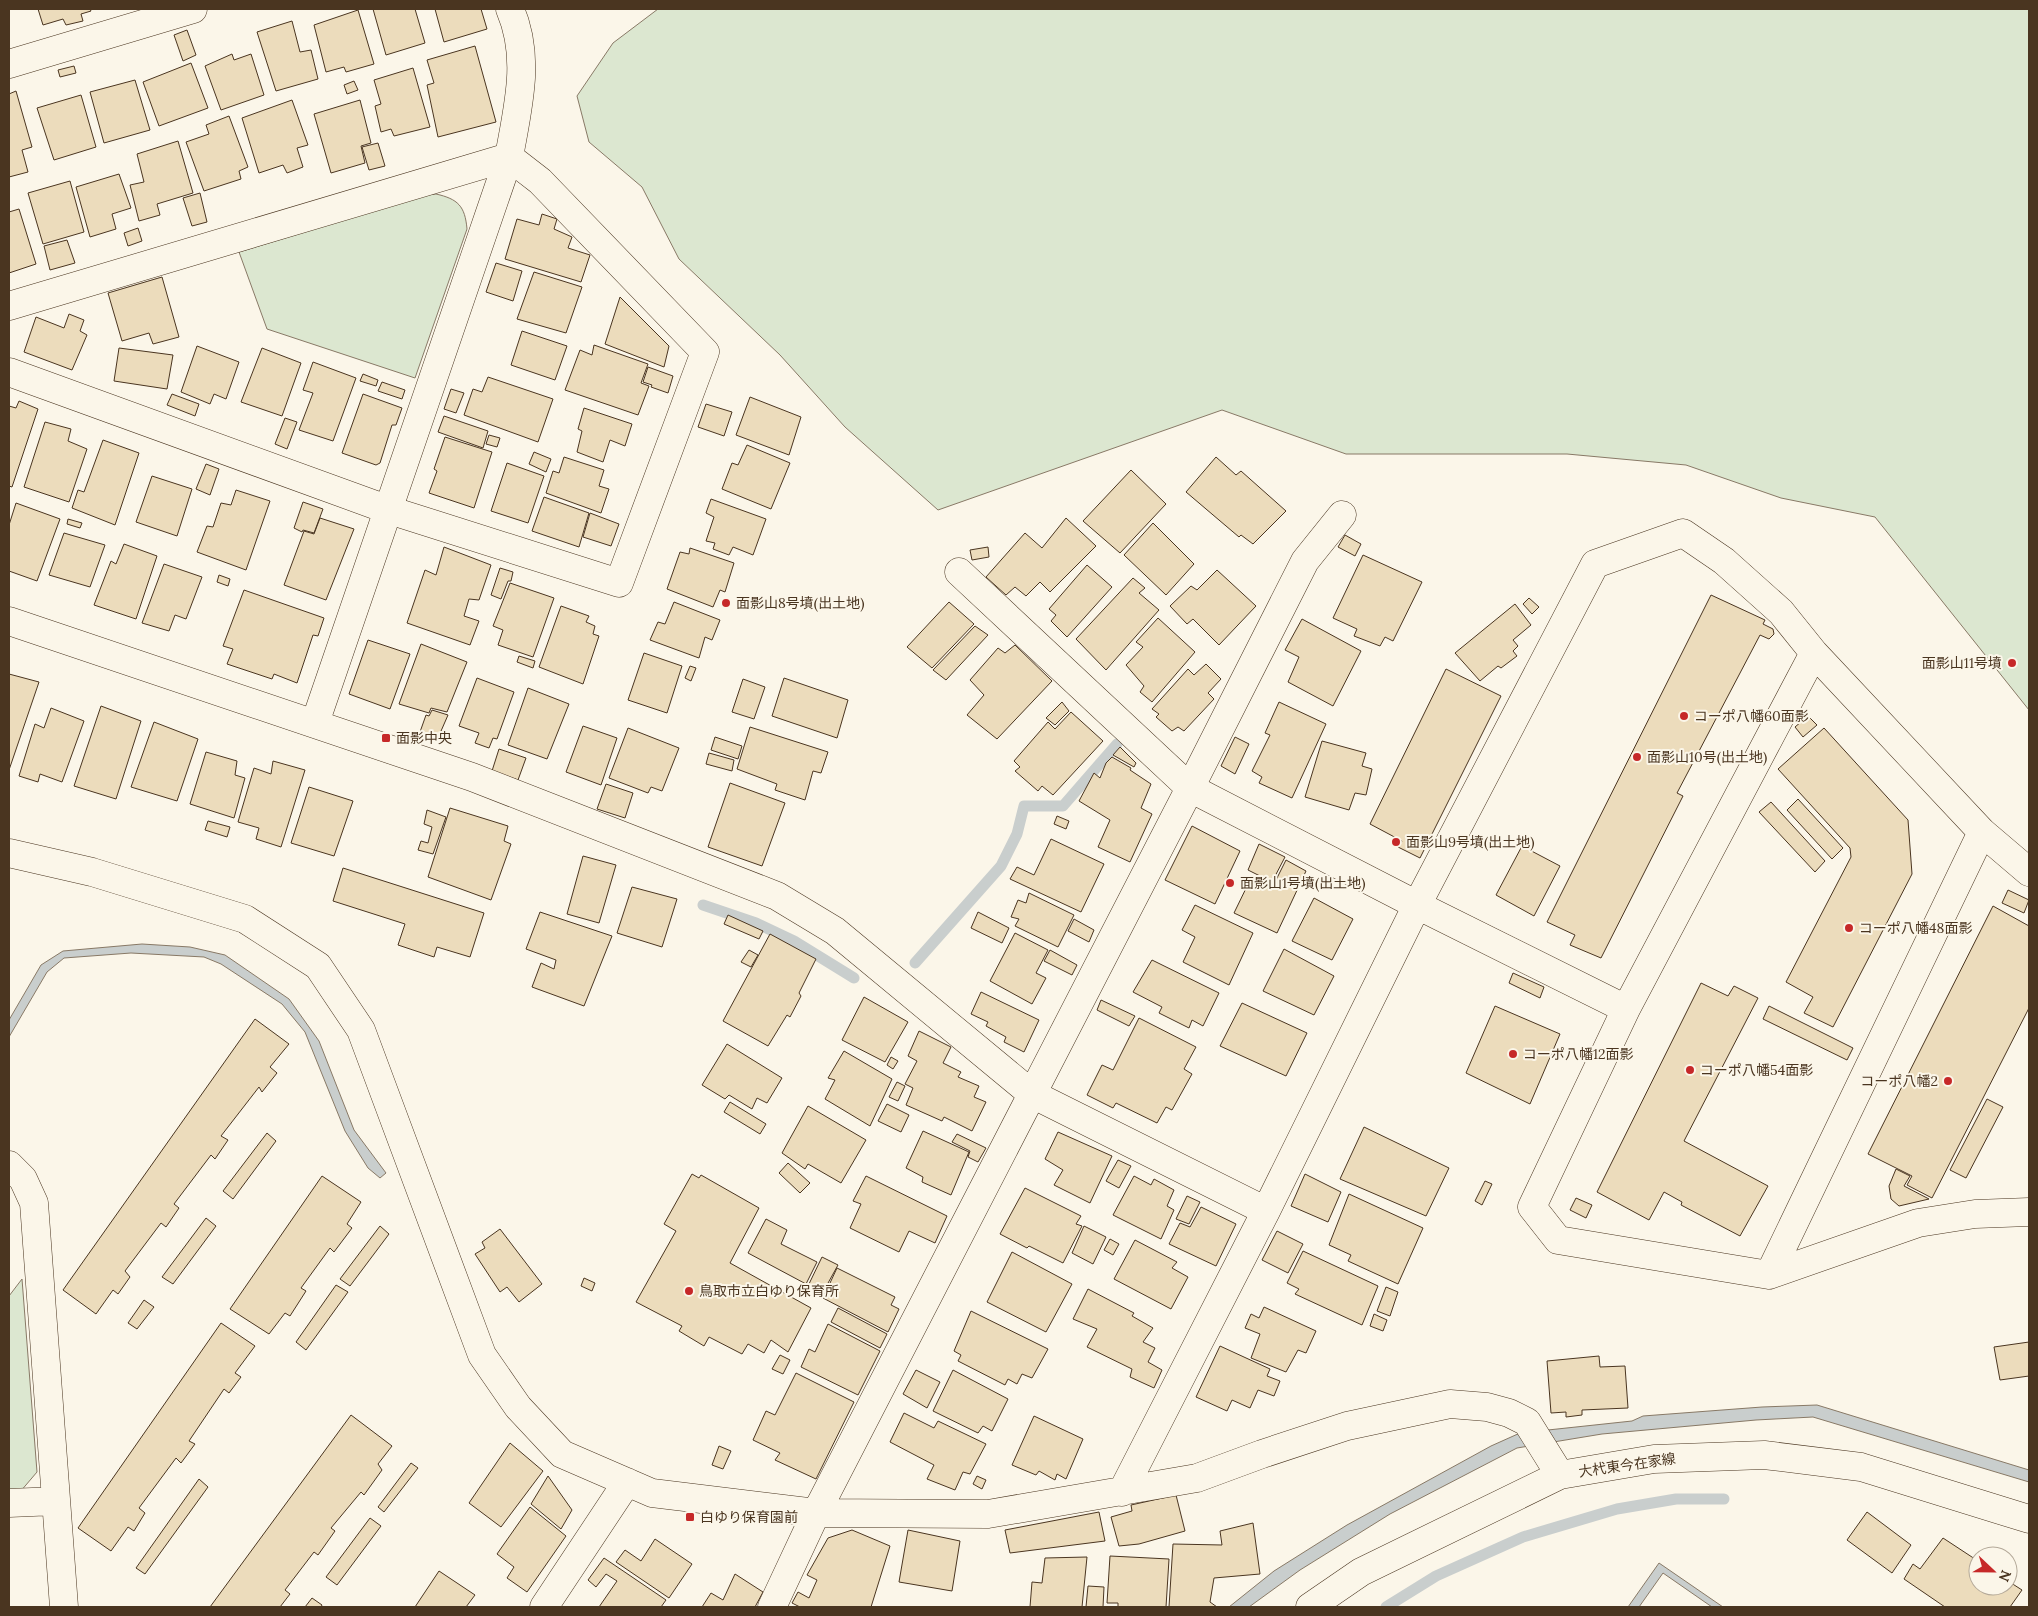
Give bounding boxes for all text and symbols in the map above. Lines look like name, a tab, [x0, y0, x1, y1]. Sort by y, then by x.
place label: 面影山8号墳(出土地)	[736, 594, 864, 612]
marker: 面影山8号墳(出土地)	[720, 597, 732, 609]
place label: 面影山11号墳	[1922, 654, 2002, 672]
marker: 面影山11号墳	[2006, 657, 2018, 669]
place label: コーポ八幡60面影	[1694, 707, 1809, 725]
marker: コーポ八幡60面影	[1678, 710, 1690, 722]
place label: 面影中央	[396, 729, 452, 747]
marker: 面影中央	[380, 732, 392, 744]
place label: 面影山10号(出土地)	[1647, 748, 1767, 766]
marker: 面影山10号(出土地)	[1631, 751, 1643, 763]
place label: 面影山9号墳(出土地)	[1406, 833, 1535, 851]
marker: 面影山9号墳(出土地)	[1390, 836, 1402, 848]
place label: 面影山1号墳(出土地)	[1240, 874, 1366, 892]
marker: 面影山1号墳(出土地)	[1224, 877, 1236, 889]
place label: コーポ八幡48面影	[1859, 919, 1972, 937]
marker: コーポ八幡48面影	[1843, 922, 1855, 934]
place label: コーポ八幡12面影	[1523, 1045, 1634, 1063]
marker: コーポ八幡12面影	[1507, 1048, 1519, 1060]
place label: コーポ八幡54面影	[1700, 1061, 1813, 1079]
marker: コーポ八幡54面影	[1684, 1064, 1696, 1076]
place label: コーポ八幡2	[1860, 1072, 1938, 1090]
marker: コーポ八幡2	[1942, 1075, 1954, 1087]
place label: 鳥取市立白ゆり保育所	[699, 1282, 839, 1300]
marker: 鳥取市立白ゆり保育所	[683, 1285, 695, 1297]
street label: 大杙東今在家線	[1577, 1449, 1677, 1481]
place label: 白ゆり保育園前	[700, 1508, 798, 1526]
marker: 白ゆり保育園前	[684, 1511, 696, 1523]
north arrow	[1968, 1546, 2018, 1596]
text: N	[1995, 1567, 2015, 1584]

